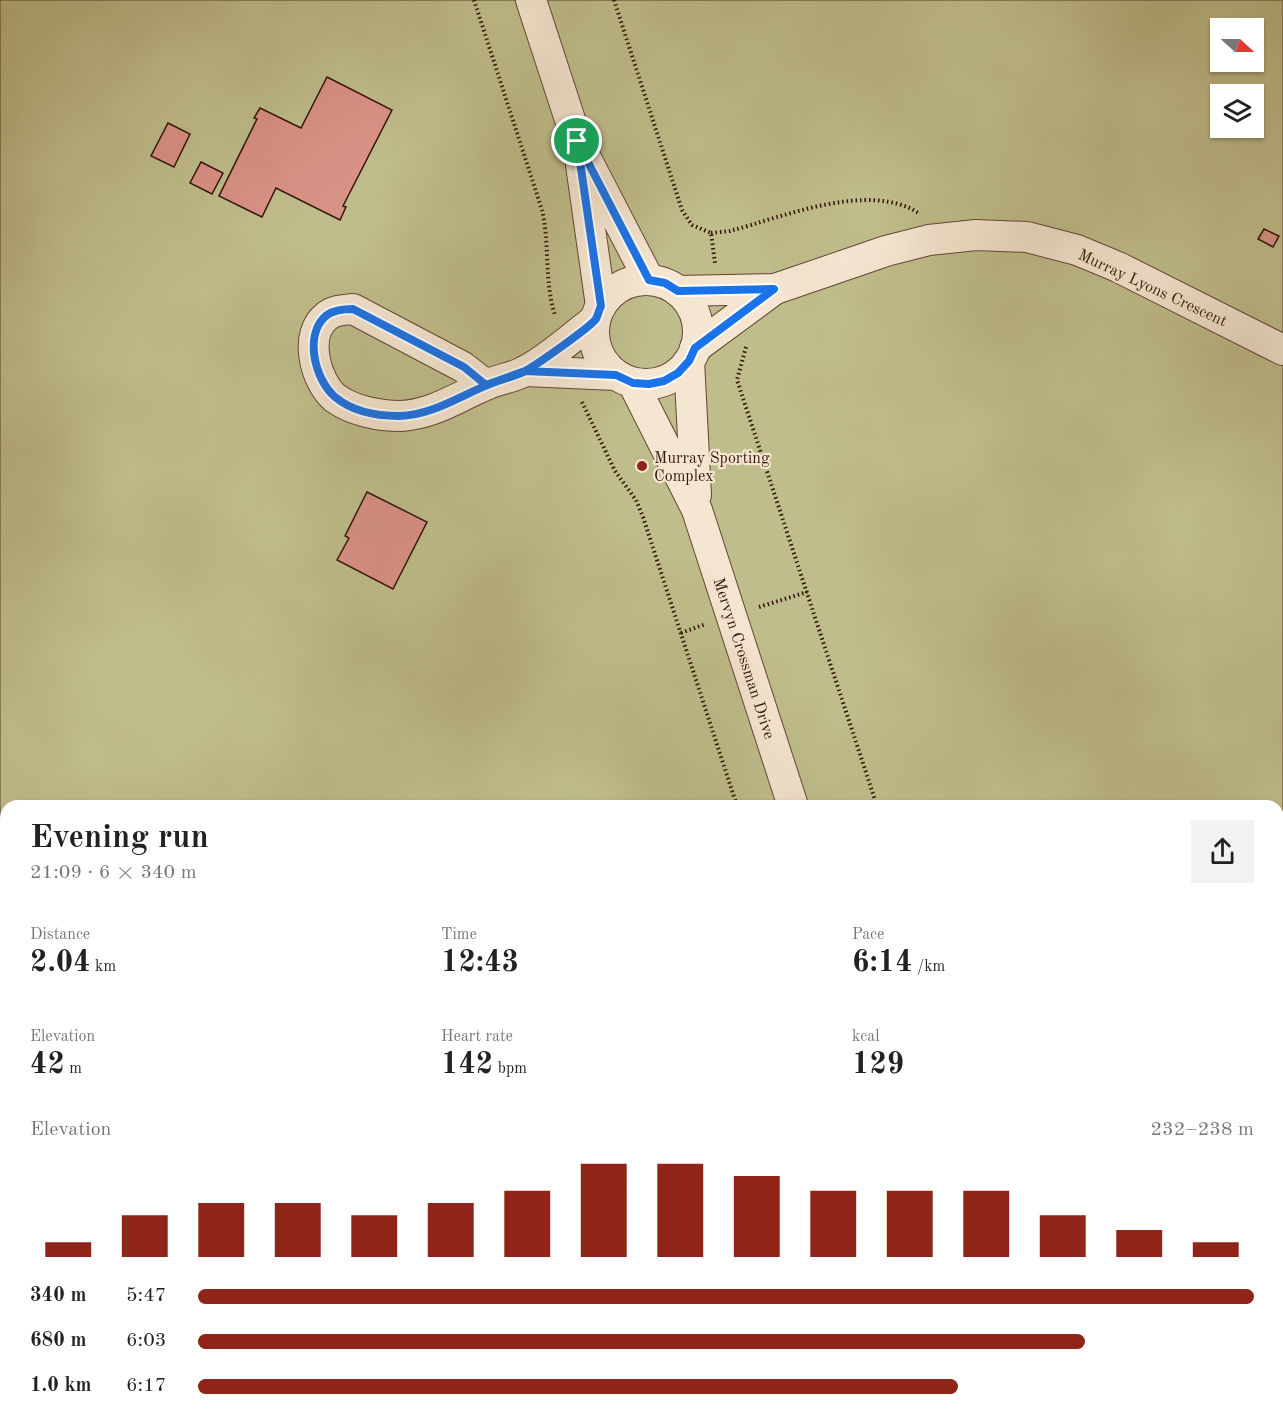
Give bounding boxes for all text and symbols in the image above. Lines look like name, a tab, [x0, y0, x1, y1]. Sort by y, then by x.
north arrow	[1210, 18, 1264, 72]
map controls	[1210, 18, 1264, 138]
button: layers	[1210, 84, 1264, 138]
pin	[551, 115, 602, 166]
icon: arrive	[560, 124, 593, 157]
street label: Murray Lyons Crescent	[1075, 247, 1229, 331]
place label: Murray Sporting Complex	[654, 451, 770, 485]
marker: Murray Sporting Complex	[635, 459, 649, 473]
street label: Mervyn Crossman Drive	[709, 576, 777, 741]
button: share	[1191, 820, 1254, 883]
text: Evening run	[30, 822, 209, 855]
text: 21:09 · 6 × 340 m	[30, 863, 197, 883]
text: Distance	[30, 927, 90, 943]
text: Time	[441, 927, 477, 943]
text: Pace	[852, 927, 884, 943]
text: 2.04	[30, 948, 91, 978]
text: 12:43	[441, 948, 519, 978]
text: 6:14	[852, 948, 913, 978]
text: km	[91, 959, 116, 975]
text: /km	[913, 959, 945, 975]
text: Elevation	[30, 1029, 95, 1045]
text: Heart rate	[441, 1029, 513, 1045]
text: kcal	[852, 1029, 880, 1045]
text: 42	[30, 1050, 65, 1080]
text: 142	[441, 1050, 493, 1080]
text: 129	[852, 1050, 904, 1080]
text: m	[65, 1061, 82, 1077]
text: bpm	[493, 1061, 527, 1077]
text: Elevation	[30, 1120, 111, 1140]
text: 232–238 m	[1151, 1120, 1254, 1140]
text: 340 m	[30, 1286, 86, 1306]
text: 5:47	[126, 1286, 166, 1306]
text: 680 m	[30, 1331, 86, 1351]
text: 6:03	[126, 1331, 166, 1351]
text: 1.0 km	[30, 1376, 92, 1396]
text: 6:17	[126, 1376, 166, 1396]

